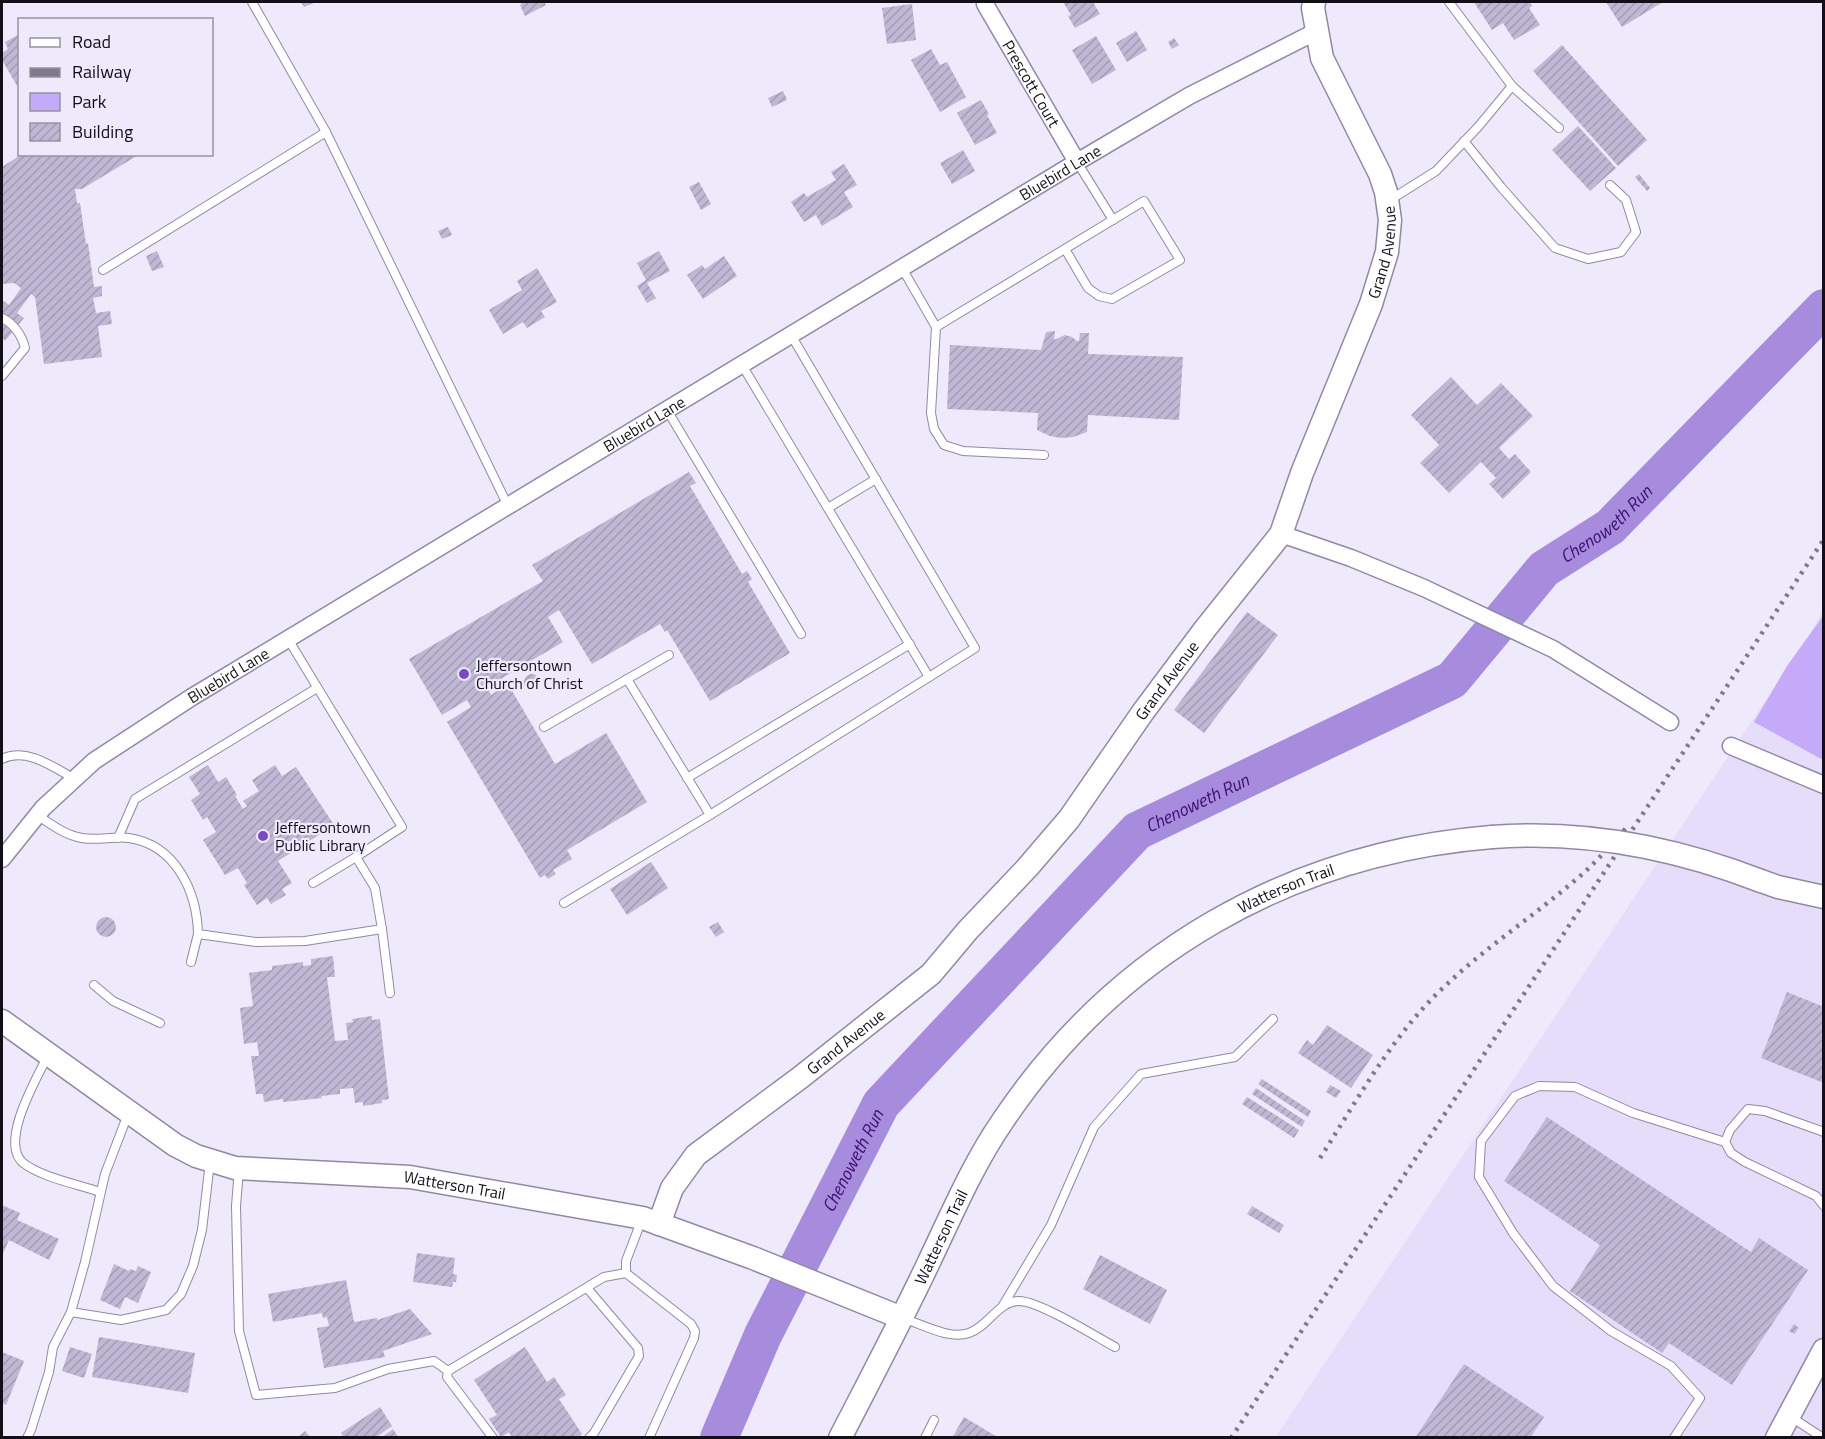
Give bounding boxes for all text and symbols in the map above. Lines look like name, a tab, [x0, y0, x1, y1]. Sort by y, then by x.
legend	[18, 18, 213, 156]
text: Road	[72, 28, 111, 55]
street label: Prescott Court	[996, 35, 1066, 132]
text: Railway	[72, 58, 132, 85]
text: Park	[72, 88, 107, 115]
text: Building	[72, 118, 133, 145]
street label: Bluebird Lane	[1014, 138, 1105, 206]
street label: Grand Avenue	[1361, 205, 1402, 302]
street label: Bluebird Lane	[598, 390, 689, 458]
water label: Chenoweth Run	[1554, 478, 1659, 569]
street label: Grand Avenue	[1129, 635, 1204, 725]
street label: Bluebird Lane	[183, 641, 274, 709]
place label: Jeffersontown Church of Christ	[476, 653, 583, 695]
marker: Jeffersontown Church of Christ	[457, 667, 471, 681]
water label: Chenoweth Run	[1140, 765, 1254, 839]
place label: Jeffersontown Public Library	[275, 815, 371, 857]
marker: Jeffersontown Public Library	[256, 829, 270, 843]
street label: Watterson Trail	[1233, 857, 1337, 919]
street label: Grand Avenue	[801, 1003, 890, 1080]
water label: Chenoweth Run	[815, 1103, 890, 1217]
street label: Watterson Trail	[402, 1164, 507, 1206]
street label: Watterson Trail	[908, 1185, 974, 1289]

